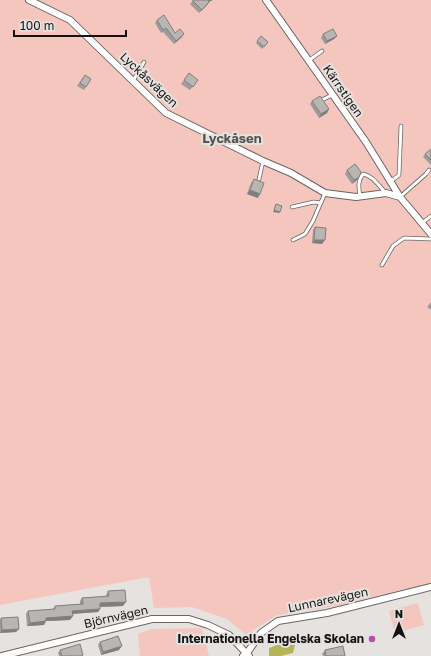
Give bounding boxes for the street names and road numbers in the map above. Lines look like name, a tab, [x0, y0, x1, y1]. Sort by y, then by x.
street label: Lyckåsvägen	[117, 49, 181, 110]
street label: Kärrstigen	[320, 62, 367, 120]
street label: Lunnarevägen	[286, 584, 369, 615]
street label: Björnvägen	[82, 602, 149, 631]

